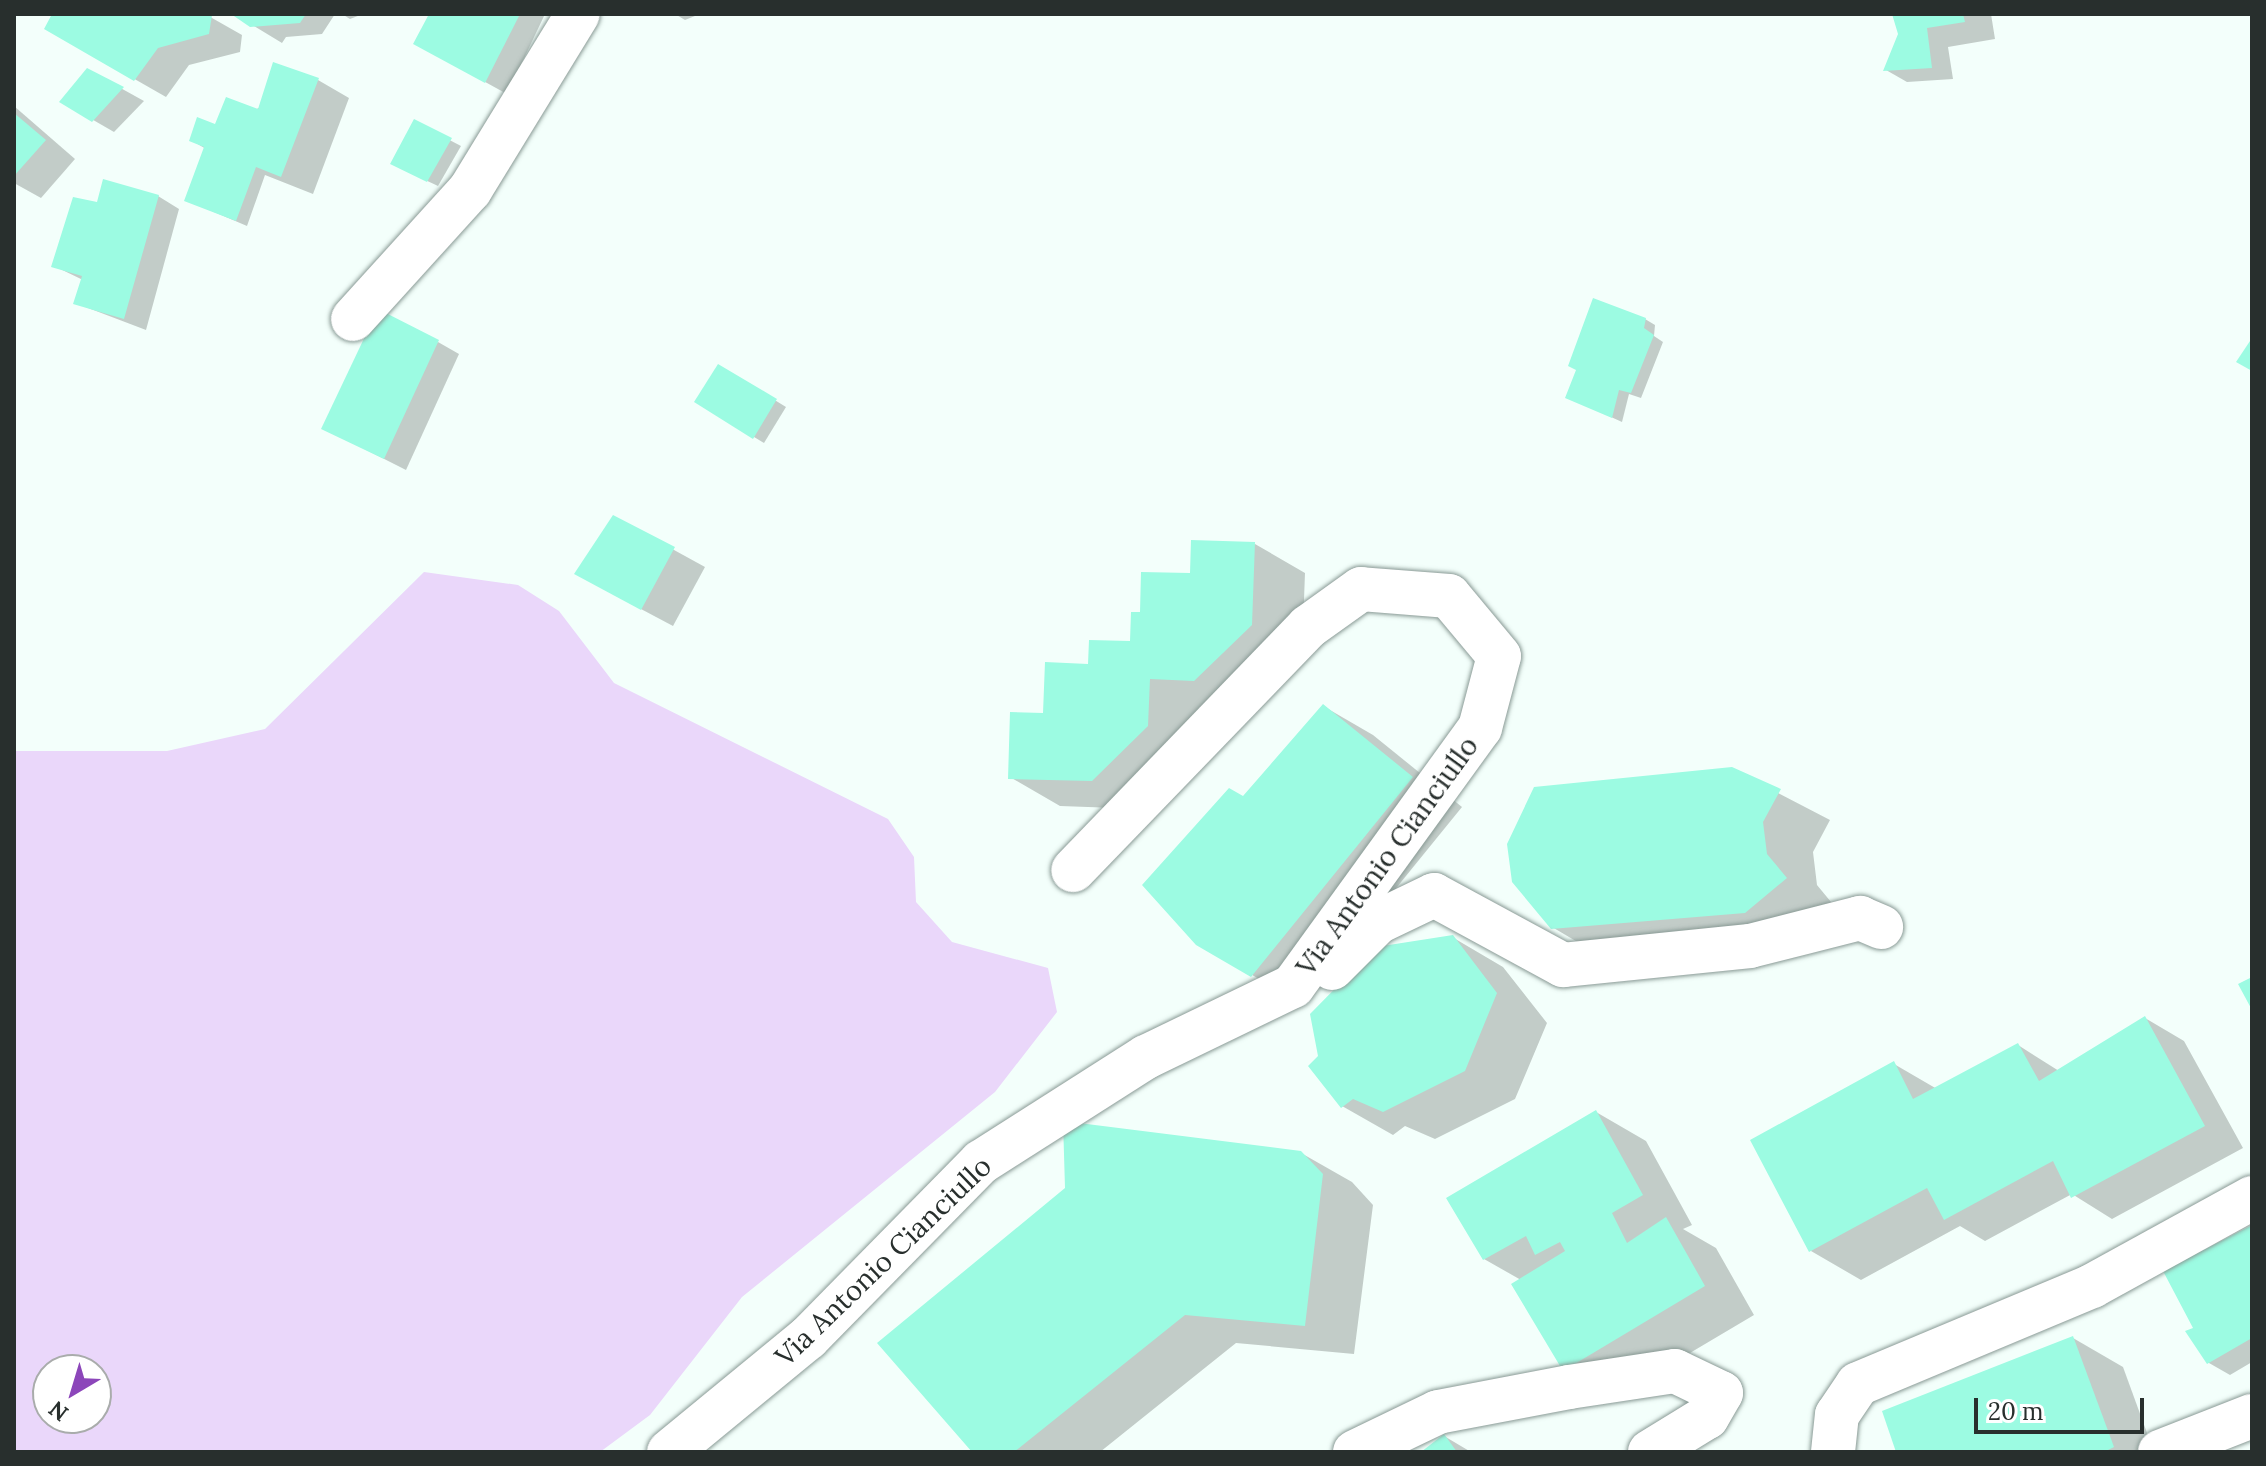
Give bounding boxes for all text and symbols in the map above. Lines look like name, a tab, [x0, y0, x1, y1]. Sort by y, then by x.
street label: Via Antonio Cianciullo	[1289, 730, 1485, 982]
street label: Via Antonio Cianciullo	[768, 1149, 998, 1373]
north arrow	[32, 1354, 112, 1434]
scale bar	[1978, 1382, 2148, 1432]
text: N	[43, 1395, 74, 1428]
text: 20 m	[1988, 1396, 2044, 1427]

